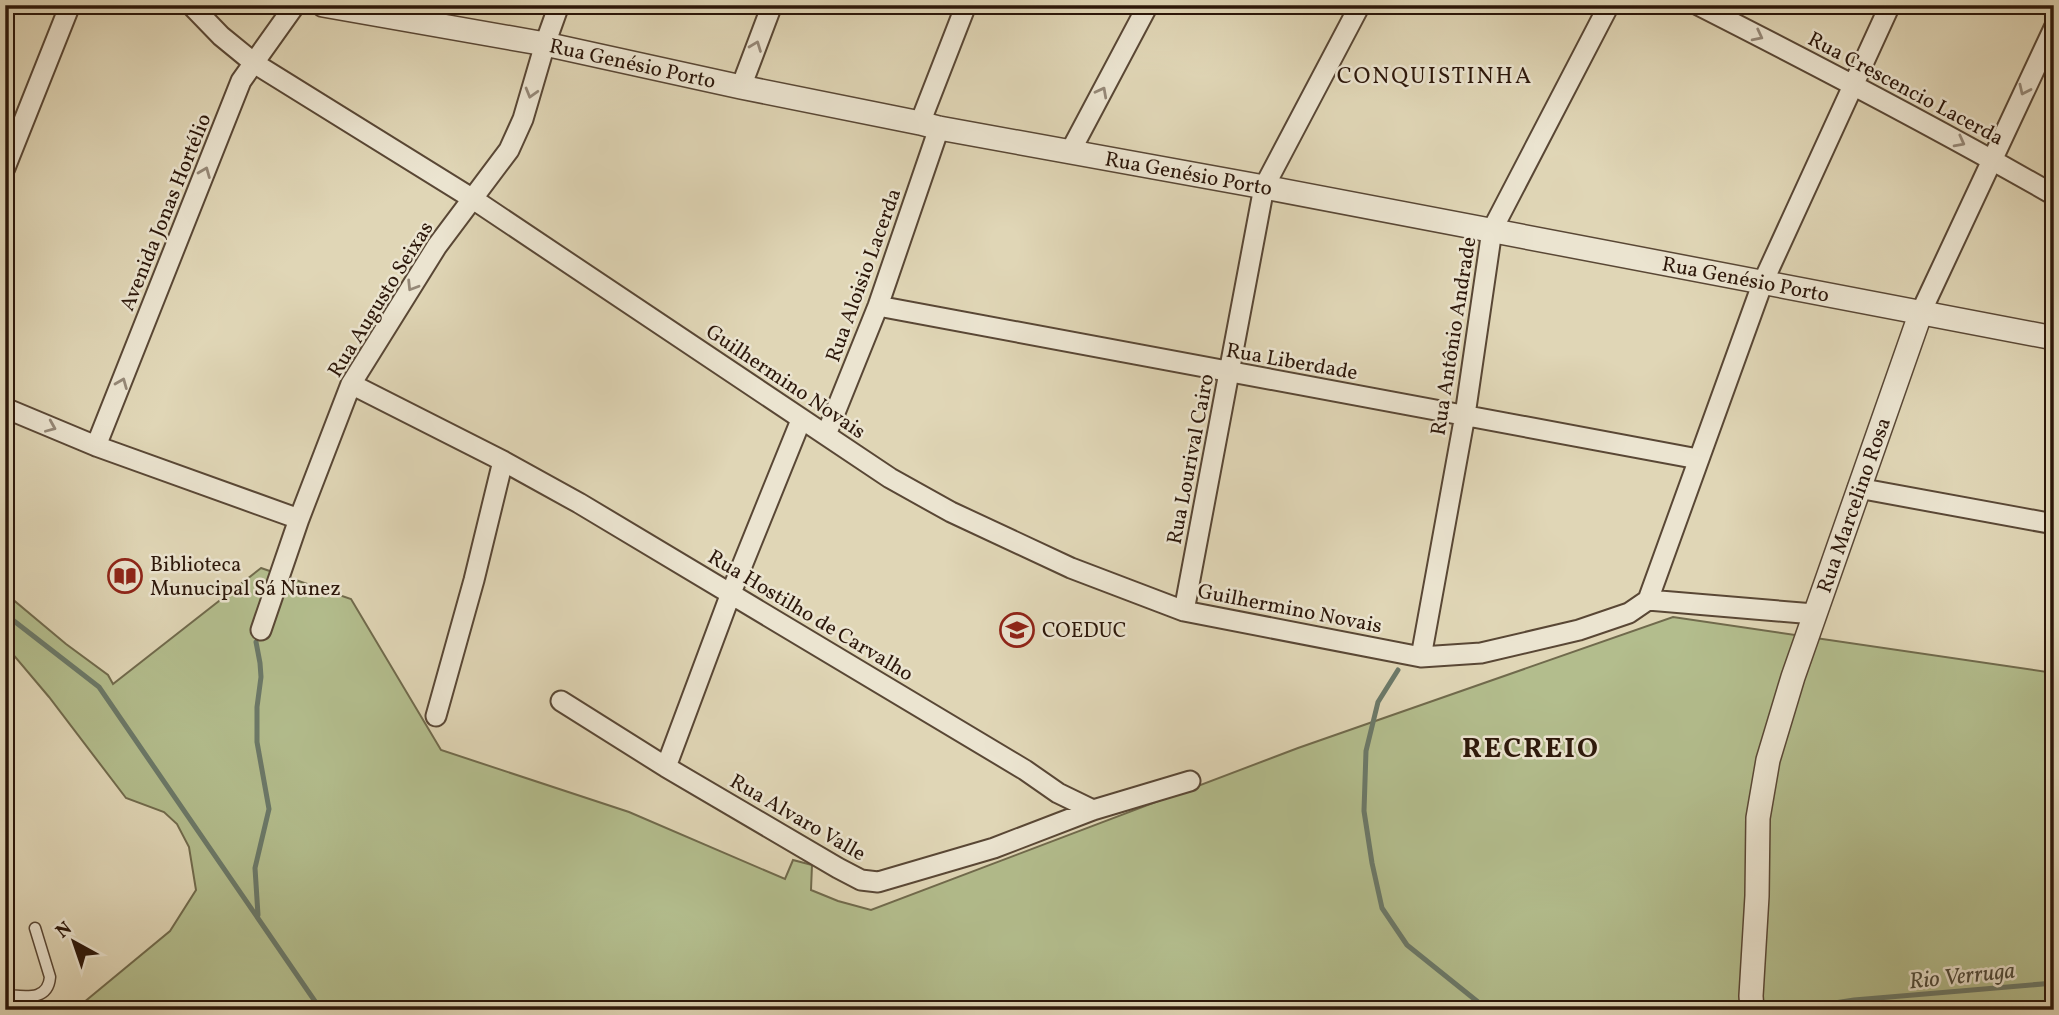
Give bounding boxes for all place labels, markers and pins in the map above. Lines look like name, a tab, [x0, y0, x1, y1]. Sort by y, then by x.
place label: Biblioteca Munucipal Sá Nunez	[150, 551, 341, 604]
library icon: Biblioteca Munucipal Sá Nunez	[106, 557, 144, 595]
school or university icon: COEDUC	[998, 611, 1036, 649]
place label: COEDUC	[1042, 617, 1126, 646]

